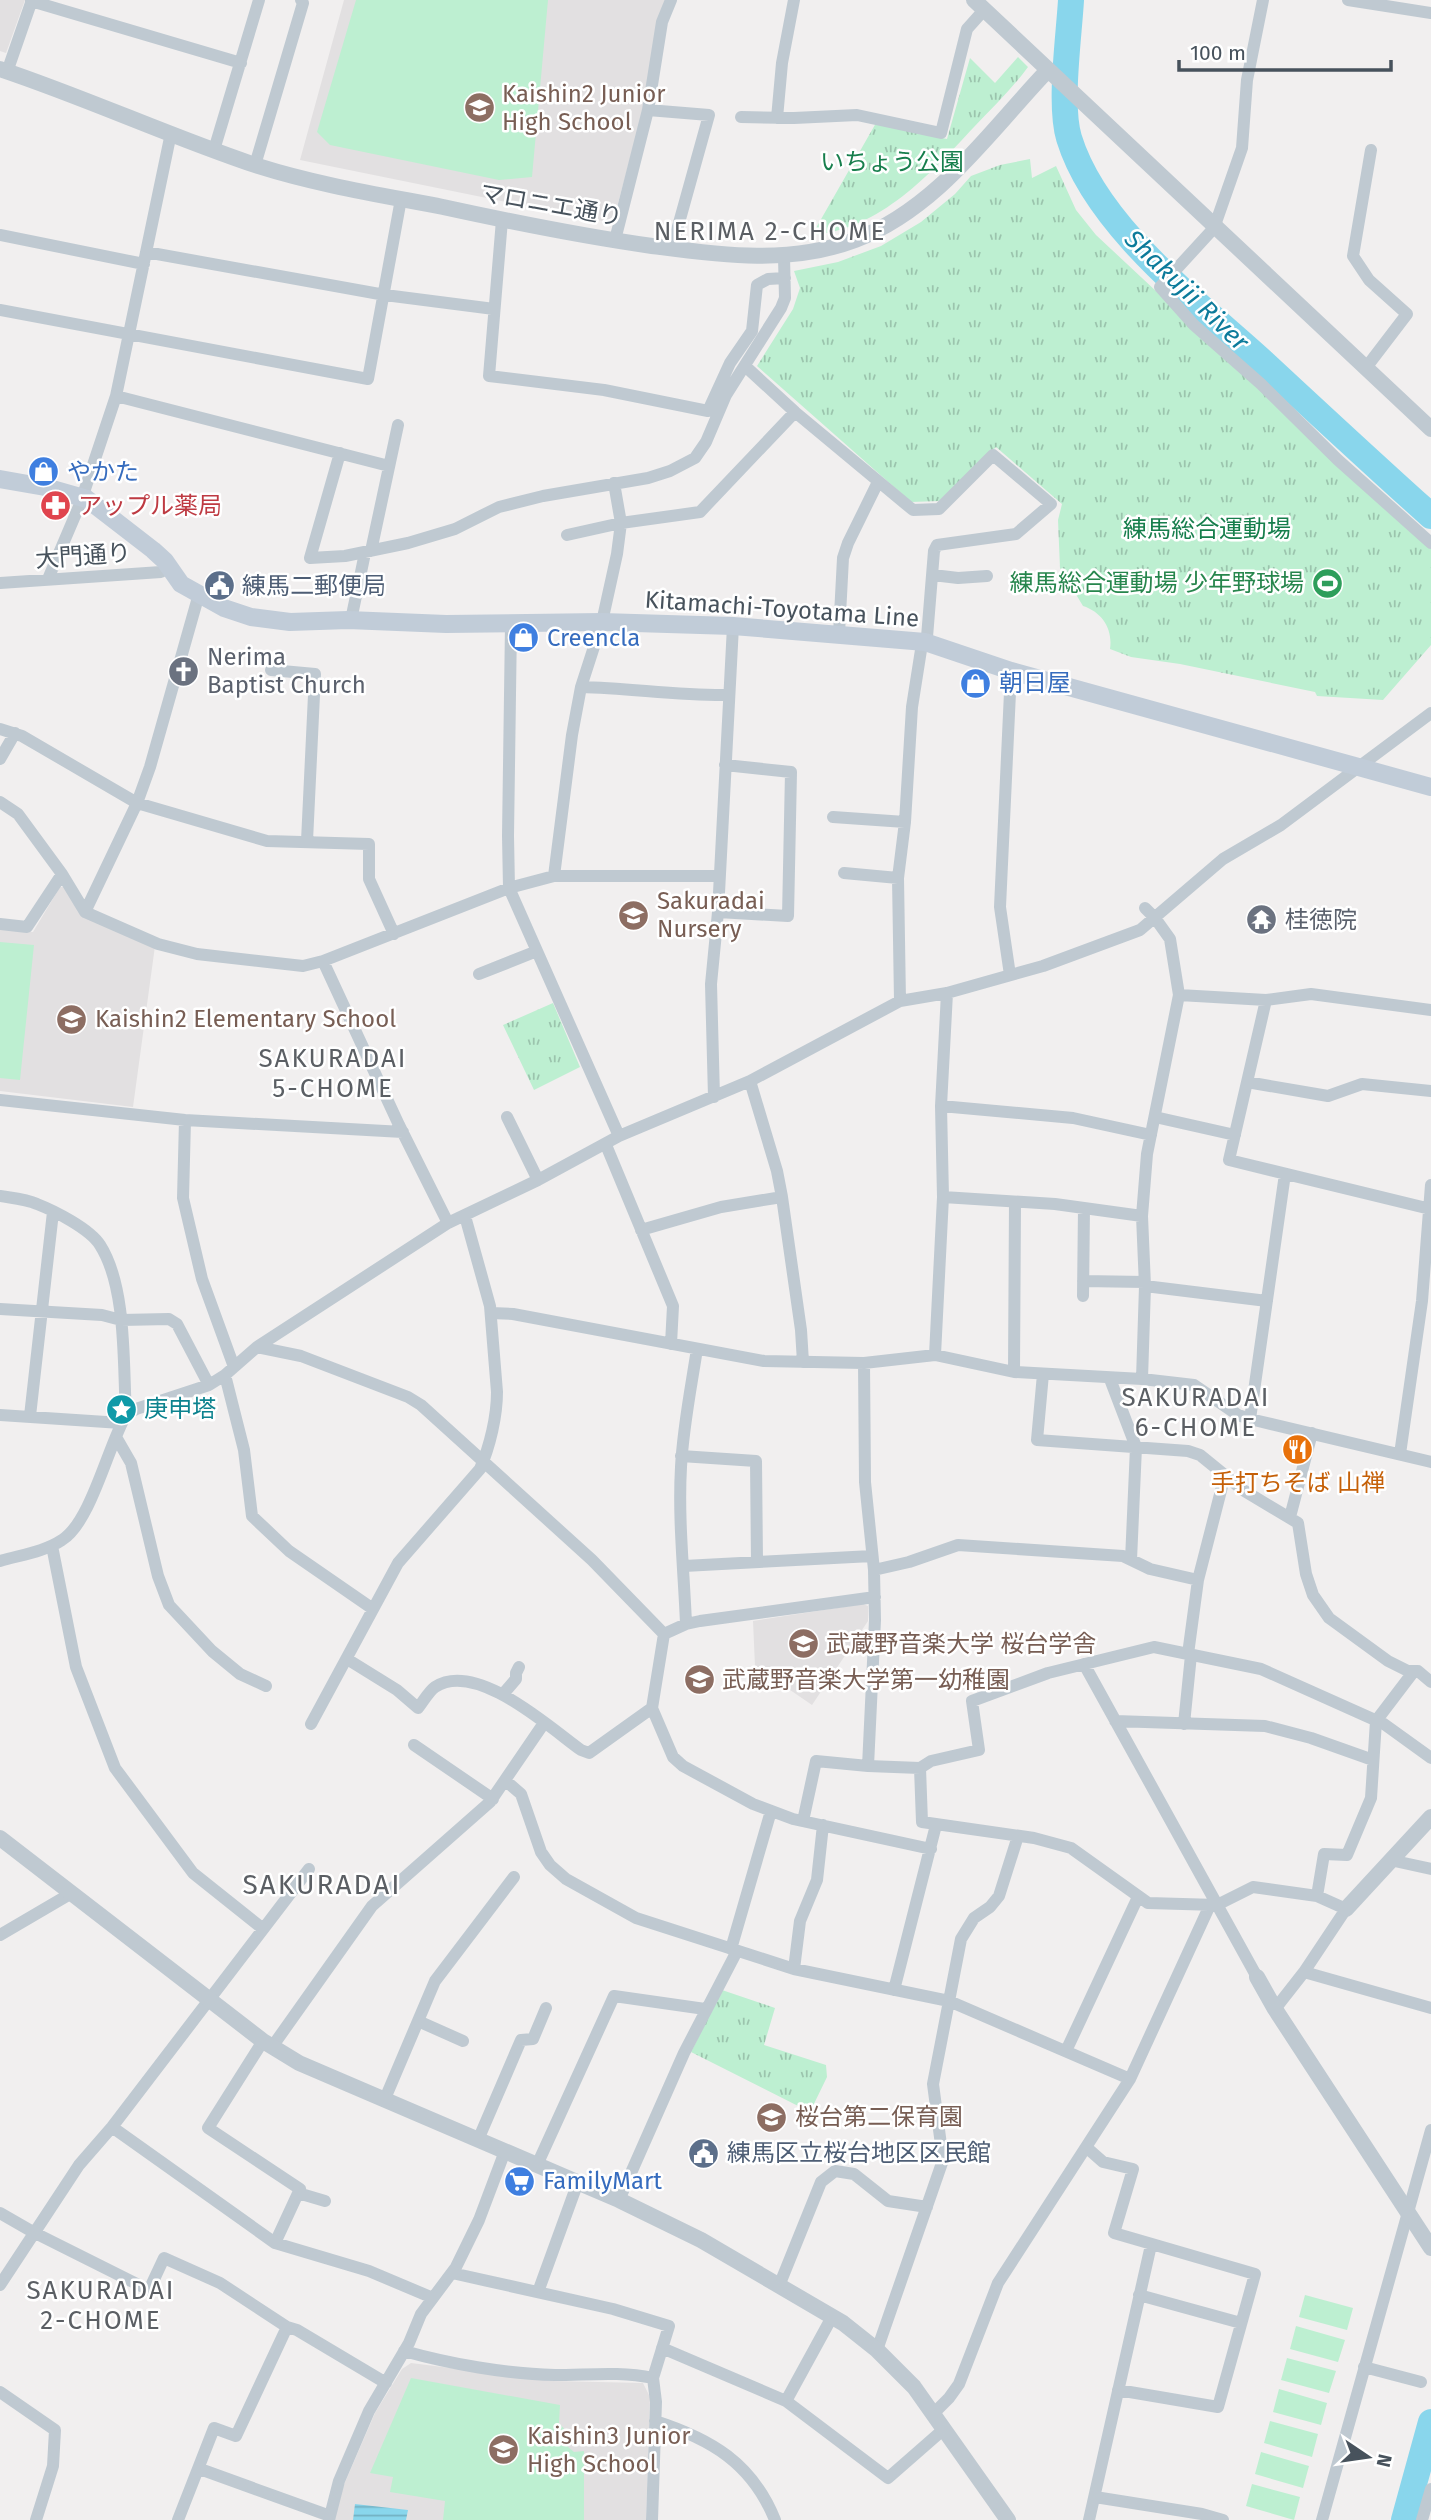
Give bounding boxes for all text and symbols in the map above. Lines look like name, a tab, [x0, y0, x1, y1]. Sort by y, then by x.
scale bar	[1179, 28, 1391, 72]
text: 100 m	[1190, 40, 1246, 66]
place label: Kaishin2 Junior High School	[502, 80, 666, 136]
school or university icon: Kaishin2 Junior High School	[462, 91, 496, 125]
park label: いちょう公園	[820, 148, 964, 176]
street label: マロニエ通り	[478, 179, 624, 231]
district label: NERIMA 2-CHOME	[654, 216, 886, 247]
water label: Shakujii River	[1118, 223, 1256, 358]
shop icon: やかた	[27, 455, 61, 489]
place label: やかた	[67, 458, 139, 486]
pharmacy icon: アップル薬局	[38, 489, 72, 523]
place label: アップル薬局	[78, 492, 222, 520]
park label: 練馬総合運動場	[1123, 515, 1291, 543]
street label: 大門通り	[34, 539, 132, 573]
sports icon: 練馬総合運動場 少年野球場	[1310, 566, 1344, 600]
public building icon: 練馬二郵便局	[202, 569, 236, 603]
place label: 練馬総合運動場 少年野球場	[1010, 569, 1304, 597]
place label: 練馬二郵便局	[242, 572, 386, 600]
street label: Kitamachi-Toyotama Line	[644, 585, 920, 633]
shop icon: Creencla	[507, 621, 541, 655]
place label: Creencla	[547, 624, 640, 652]
place label: Nerima Baptist Church	[207, 643, 366, 699]
church icon: Nerima Baptist Church	[167, 654, 201, 688]
shop icon: 朝日屋	[959, 666, 993, 700]
place label: 朝日屋	[999, 669, 1071, 697]
place label: Sakuradai Nursery	[657, 887, 765, 943]
school or university icon: Sakuradai Nursery	[617, 898, 651, 932]
temple icon: 桂徳院	[1245, 903, 1279, 937]
place label: 桂徳院	[1285, 906, 1357, 934]
school or university icon: Kaishin2 Elementary School	[55, 1002, 89, 1036]
place label: Kaishin2 Elementary School	[95, 1005, 396, 1033]
district label: SAKURADAI 5-CHOME	[259, 1043, 407, 1104]
district label: SAKURADAI 6-CHOME	[1122, 1382, 1270, 1443]
place icon: 庚申塔	[104, 1392, 138, 1426]
place label: 庚申塔	[144, 1395, 216, 1423]
restaurant icon: 手打ちそば 山禅	[1281, 1432, 1315, 1466]
place label: 手打ちそば 山禅	[1211, 1469, 1385, 1497]
school or university icon: 武蔵野音楽大学 桜台学舎	[786, 1627, 820, 1661]
place label: 武蔵野音楽大学 桜台学舎	[826, 1630, 1096, 1658]
school or university icon: 武蔵野音楽大学第一幼稚園	[682, 1663, 716, 1697]
place label: 武蔵野音楽大学第一幼稚園	[722, 1666, 1010, 1694]
district label: SAKURADAI	[242, 1868, 402, 1901]
school or university icon: 桜台第二保育園	[755, 2100, 789, 2134]
place label: 桜台第二保育園	[795, 2103, 963, 2131]
public building icon: 練馬区立桜台地区区民館	[687, 2136, 721, 2170]
place label: 練馬区立桜台地区区民館	[727, 2139, 991, 2167]
supermarket icon: FamilyMart	[503, 2164, 537, 2198]
place label: FamilyMart	[543, 2167, 662, 2195]
district label: SAKURADAI 2-CHOME	[27, 2275, 175, 2336]
place label: Kaishin3 Junior High School	[527, 2422, 691, 2478]
north arrow	[1333, 2422, 1403, 2492]
school or university icon: Kaishin3 Junior High School	[487, 2433, 521, 2467]
text: N	[1371, 2452, 1397, 2469]

